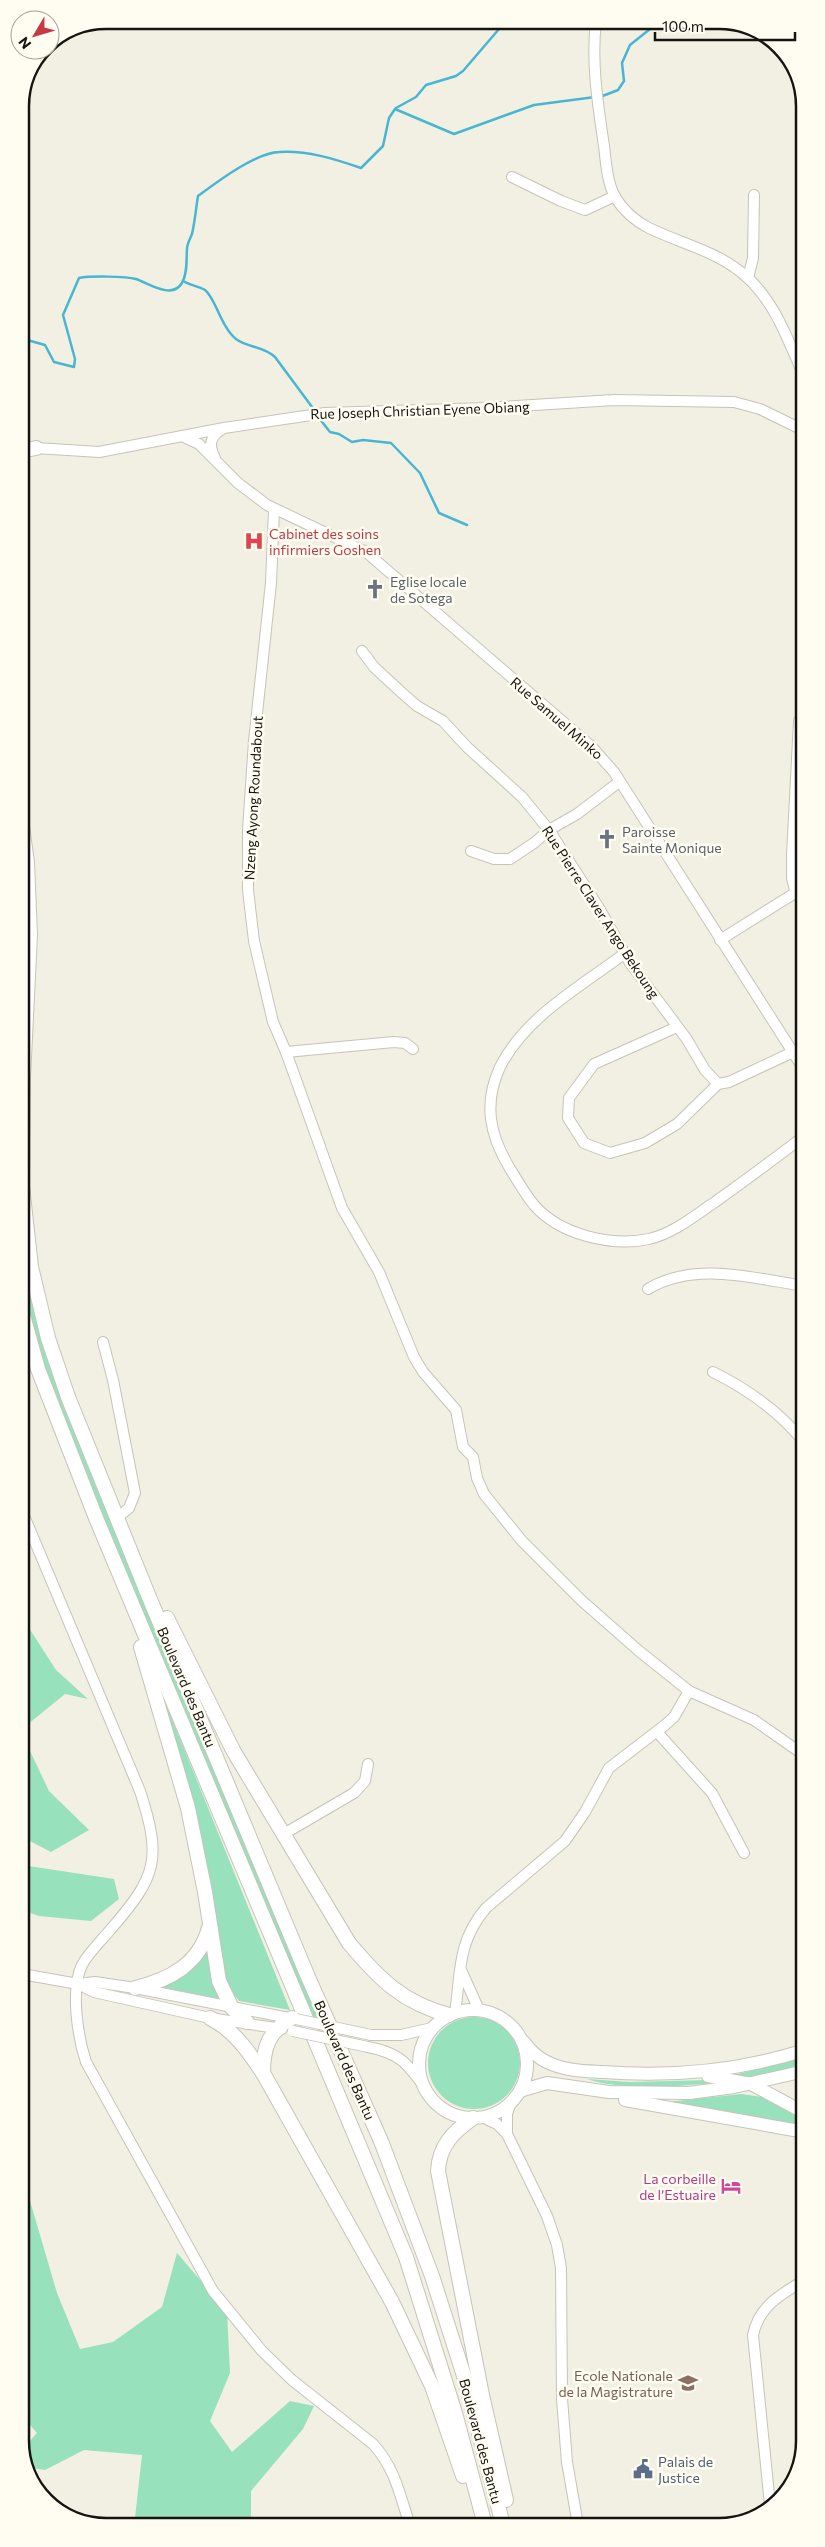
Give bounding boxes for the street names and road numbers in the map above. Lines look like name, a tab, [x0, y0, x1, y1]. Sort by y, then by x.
street label: Rue Joseph Christian Eyene Obiang	[310, 398, 530, 422]
street label: Rue Samuel Minko	[507, 673, 607, 763]
street label: Nzeng Ayong Roundabout	[240, 715, 266, 881]
street label: Rue Pierre Claver Ango Bekoung	[539, 822, 664, 1002]
street label: Boulevard des Bantu	[154, 1624, 220, 1750]
street label: Boulevard des Bantu	[311, 1998, 379, 2122]
street label: Boulevard des Bantu	[456, 2377, 506, 2505]

